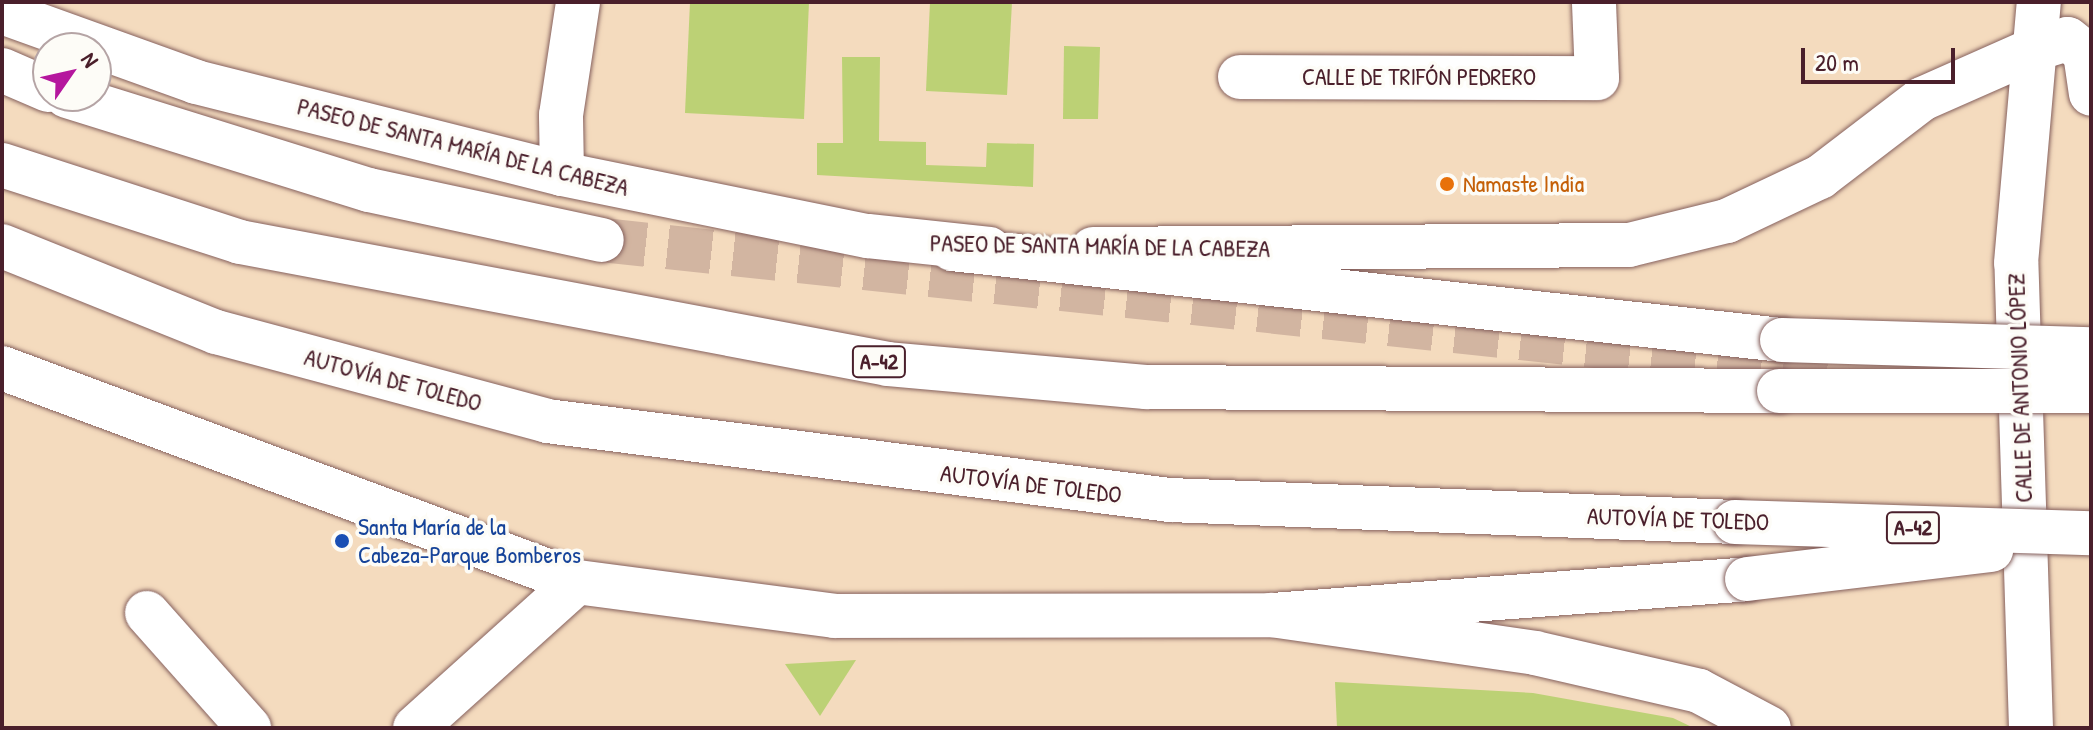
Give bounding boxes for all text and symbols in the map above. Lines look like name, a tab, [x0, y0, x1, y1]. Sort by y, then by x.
north arrow	[32, 32, 112, 112]
scale bar	[1805, 32, 1959, 82]
text: N	[75, 46, 106, 73]
text: 20 m	[1815, 46, 1859, 78]
street label: CALLE DE TRIFÓN PEDRERO	[1302, 63, 1536, 91]
street label: PASEO DE SANTA MARÍA DE LA CABEZA	[294, 92, 632, 202]
place label: Namaste India	[1463, 170, 1584, 198]
marker: Namaste India	[1438, 175, 1456, 193]
street label: PASEO DE SANTA MARÍA DE LA CABEZA	[930, 229, 1270, 263]
street label: CALLE DE ANTONIO LÓPEZ	[2002, 273, 2038, 503]
street label: AUTOVÍA DE TOLEDO	[301, 343, 485, 417]
road number: A-42	[851, 344, 907, 380]
street label: AUTOVÍA DE TOLEDO	[939, 459, 1123, 509]
street label: AUTOVÍA DE TOLEDO	[1586, 501, 1770, 537]
road number: A-42	[1885, 510, 1941, 546]
place label: Santa María de la Cabeza-Parque Bomberos	[358, 513, 581, 569]
marker: Santa María de la Cabeza-Parque Bomberos	[333, 532, 351, 550]

